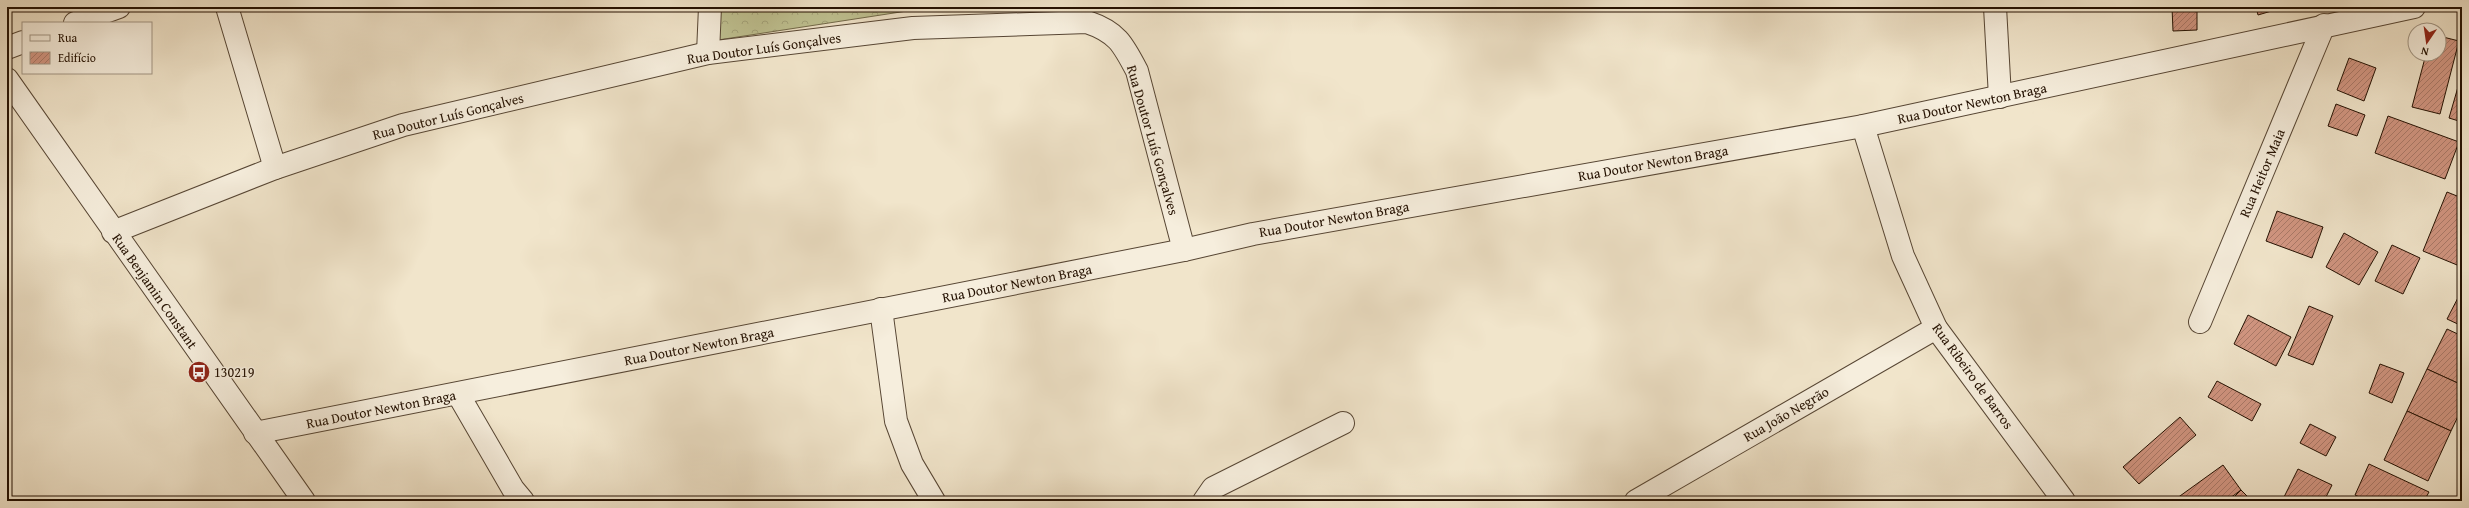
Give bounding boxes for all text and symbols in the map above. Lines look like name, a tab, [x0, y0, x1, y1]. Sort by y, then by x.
legend	[22, 22, 152, 74]
north arrow	[2407, 22, 2447, 62]
street label: Rua Doutor Luís Gonçalves	[686, 27, 842, 69]
text: Rua	[58, 29, 77, 46]
text: N	[2419, 43, 2430, 60]
text: Edifício	[58, 49, 96, 66]
street label: Rua Doutor Luís Gonçalves	[1122, 63, 1184, 217]
street label: Rua Doutor Newton Braga	[1896, 77, 2049, 129]
street label: Rua Doutor Luís Gonçalves	[370, 88, 526, 144]
street label: Rua Heitor Maia	[2234, 125, 2290, 221]
street label: Rua Doutor Newton Braga	[1576, 140, 1730, 186]
street label: Rua Doutor Newton Braga	[1257, 196, 1411, 242]
street label: Rua Benjamin Constant	[108, 229, 202, 353]
street label: Rua Doutor Newton Braga	[941, 259, 1094, 307]
street label: Rua Ribeiro de Barros	[1928, 319, 2018, 433]
street label: Rua Doutor Newton Braga	[623, 322, 776, 370]
bus stop icon: 130219	[186, 359, 212, 385]
place label: 130219	[214, 362, 255, 382]
street label: Rua João Negrão	[1739, 381, 1833, 447]
street label: Rua Doutor Newton Braga	[305, 385, 458, 433]

